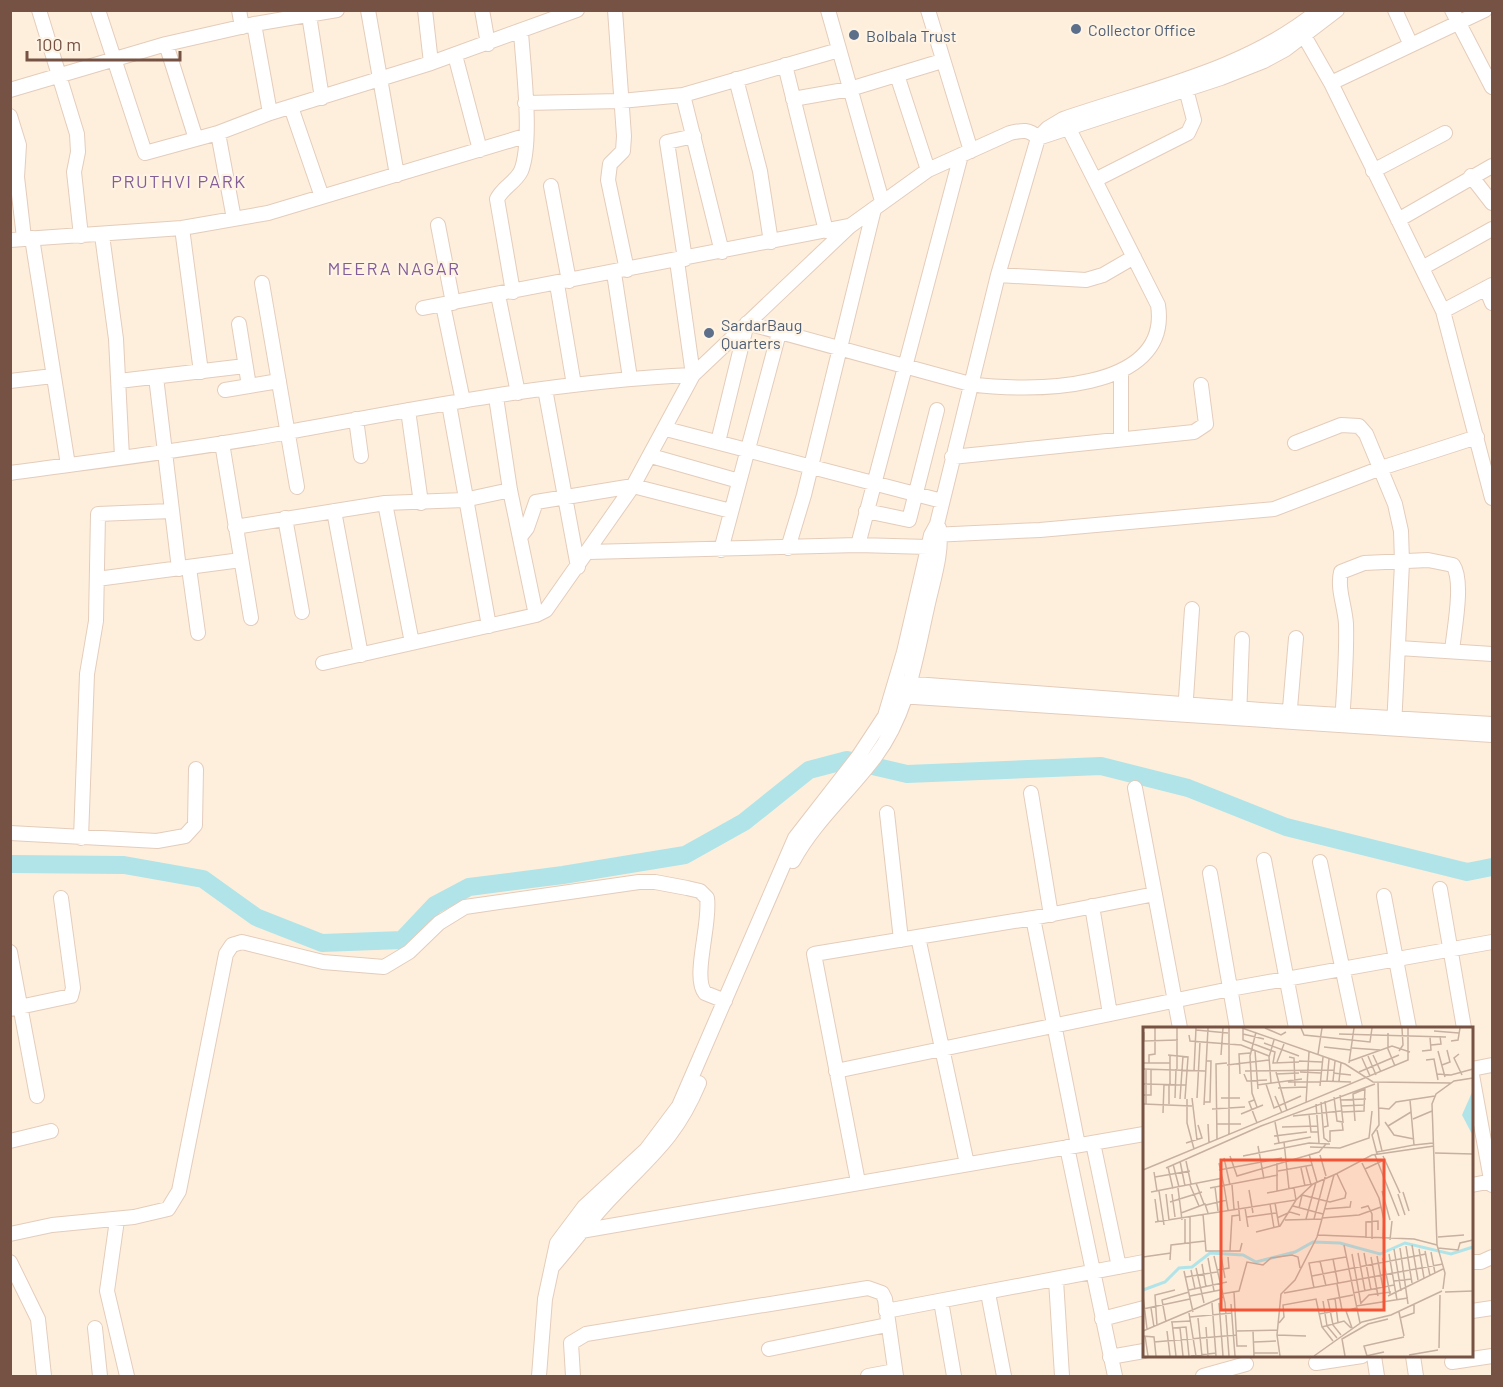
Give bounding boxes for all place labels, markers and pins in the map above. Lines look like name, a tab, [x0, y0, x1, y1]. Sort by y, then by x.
place label: Collector Office	[1088, 20, 1196, 39]
marker: Collector Office	[1069, 22, 1083, 36]
place label: Bolbala Trust	[866, 26, 957, 45]
marker: Bolbala Trust	[847, 28, 861, 42]
place label: SardarBaug Quarters	[721, 315, 802, 352]
marker: SardarBaug Quarters	[702, 326, 716, 340]

